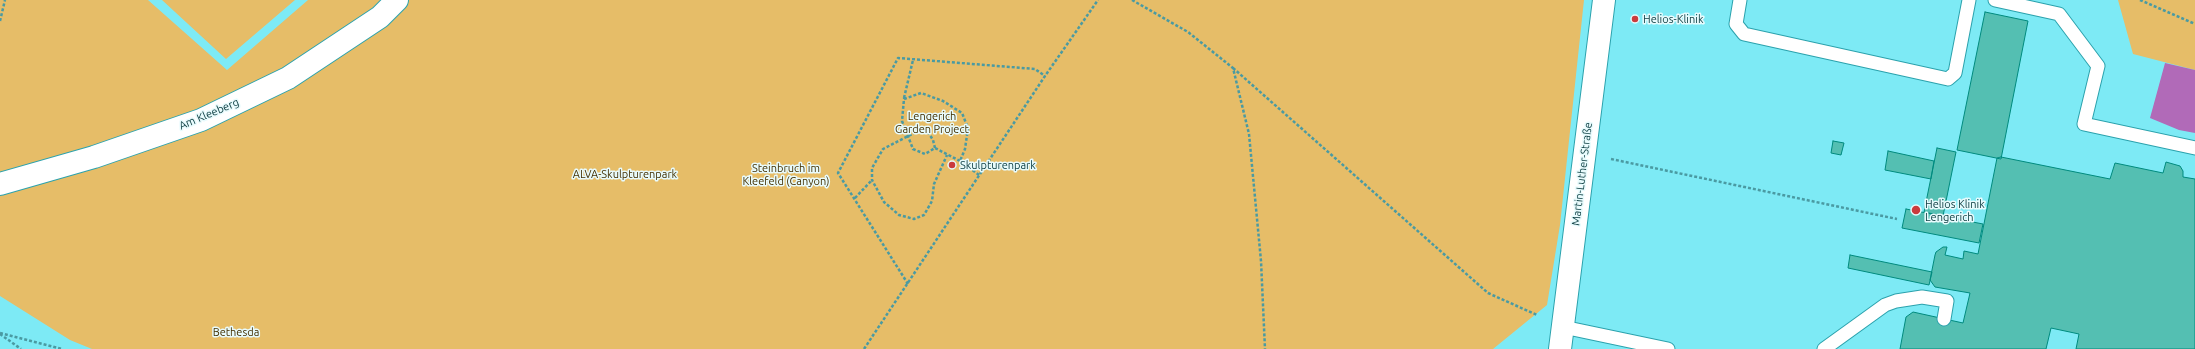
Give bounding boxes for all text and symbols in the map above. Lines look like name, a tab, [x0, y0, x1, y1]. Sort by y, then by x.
place label: Helios-Klinik	[1643, 12, 1703, 26]
marker: Helios-Klinik	[1630, 14, 1640, 24]
street label: Am Kleeberg	[177, 95, 241, 133]
park label: Lengerich Garden Project	[895, 109, 969, 135]
street label: Martin-Luther-Straße	[1569, 122, 1595, 226]
place label: Skulpturenpark	[960, 158, 1036, 172]
marker: Skulpturenpark	[947, 160, 957, 170]
park label: Steinbruch im Kleefeld (Canyon)	[743, 161, 829, 187]
park label: ALVA-Skulpturenpark	[573, 167, 677, 181]
place label: Helios Klinik Lengerich	[1925, 197, 1985, 223]
marker: Helios Klinik Lengerich	[1910, 204, 1922, 216]
park label: Bethesda	[213, 325, 259, 339]

